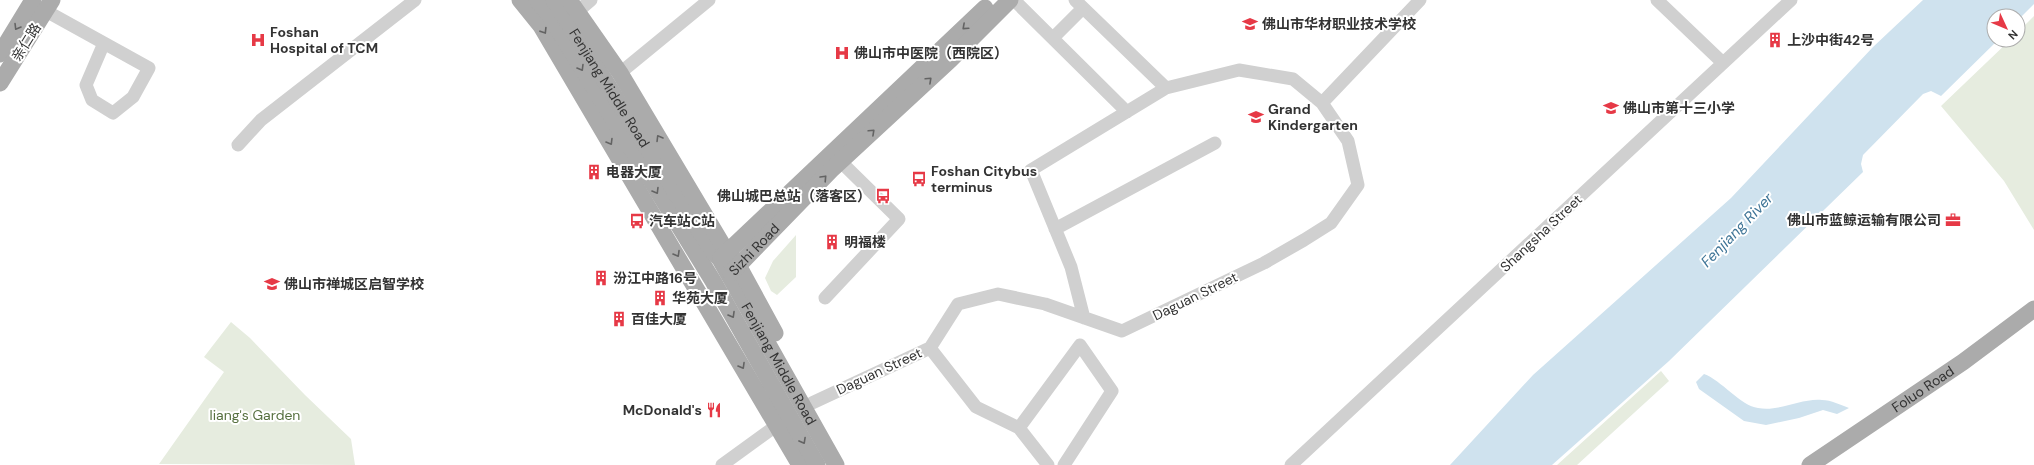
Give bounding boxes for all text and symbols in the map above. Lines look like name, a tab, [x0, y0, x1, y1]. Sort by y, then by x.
north arrow	[1986, 8, 2026, 48]
school or university icon: 佛山市华材职业技术学校	[1241, 15, 1259, 33]
place label: 佛山市华材职业技术学校	[1262, 15, 1416, 33]
street label: 亲仁路	[7, 19, 45, 65]
one-way arrow	[14, 23, 21, 30]
place label: Foshan Hospital of TCM	[270, 23, 378, 57]
one-way arrow	[962, 23, 970, 30]
street label: Fenjiang Middle Road	[565, 25, 654, 151]
one-way arrow	[539, 27, 547, 34]
text: N	[2005, 27, 2021, 43]
hospital icon: Foshan Hospital of TCM	[249, 31, 267, 49]
building icon: 上沙中街42号	[1766, 31, 1784, 49]
place label: 上沙中街42号	[1787, 31, 1874, 49]
hospital icon: 佛山市中医院（西院区）	[833, 44, 851, 62]
place label: 佛山市中医院（西院区）	[854, 44, 1008, 62]
one-way arrow	[577, 64, 584, 71]
one-way arrow	[924, 77, 932, 85]
school or university icon: 佛山市第十三小学	[1602, 99, 1620, 117]
place label: 佛山市第十三小学	[1623, 99, 1735, 117]
place label: Grand Kindergarten	[1268, 100, 1358, 134]
school or university icon: Grand Kindergarten	[1247, 108, 1265, 126]
one-way arrow	[867, 129, 875, 137]
one-way arrow	[657, 135, 664, 142]
one-way arrow	[606, 138, 613, 145]
place label: Foshan Citybus terminus	[931, 162, 1037, 196]
building icon: 电器大厦	[585, 163, 603, 181]
place label: 电器大厦	[606, 163, 662, 181]
bus stop icon: Foshan Citybus terminus	[910, 170, 928, 188]
one-way arrow	[819, 175, 826, 182]
one-way arrow	[652, 187, 659, 194]
place label: 佛山城巴总站（落客区）	[717, 187, 871, 205]
bus stop icon: 佛山城巴总站（落客区）	[874, 187, 892, 205]
water label: Fenjiang River	[1696, 188, 1778, 271]
street label: Shangsha Street	[1496, 190, 1586, 276]
place label: 佛山市蓝鲸运输有限公司	[1787, 211, 1941, 229]
office icon: 佛山市蓝鲸运输有限公司	[1944, 211, 1962, 229]
bus stop icon: 汽车站C站	[628, 212, 646, 230]
place label: 汽车站C站	[649, 212, 715, 230]
street label: Sizhi Road	[725, 219, 783, 279]
building icon: 明福楼	[823, 233, 841, 251]
place label: 明福楼	[844, 233, 886, 251]
one-way arrow	[672, 250, 679, 257]
street label: Daguan Street	[1150, 268, 1240, 324]
building icon: 汾江中路16号	[592, 269, 610, 287]
place label: 汾江中路16号	[613, 269, 697, 287]
school or university icon: 佛山市禅城区启智学校	[263, 275, 281, 293]
place label: 佛山市禅城区启智学校	[284, 275, 424, 293]
building icon: 华苑大厦	[651, 289, 669, 307]
place label: 华苑大厦	[672, 289, 728, 307]
street label: Fenjiang Middle Road	[737, 299, 821, 428]
building icon: 百佳大厦	[610, 310, 628, 328]
place label: 百佳大厦	[631, 310, 687, 328]
one-way arrow	[727, 311, 735, 318]
street label: Daguan Street	[833, 343, 925, 399]
one-way arrow	[738, 362, 745, 369]
street label: Foluo Road	[1888, 362, 1957, 416]
place label: McDonald's	[623, 401, 702, 419]
restaurant icon: McDonald's	[705, 401, 723, 419]
park label: liang's Garden	[210, 406, 300, 424]
one-way arrow	[799, 437, 806, 444]

